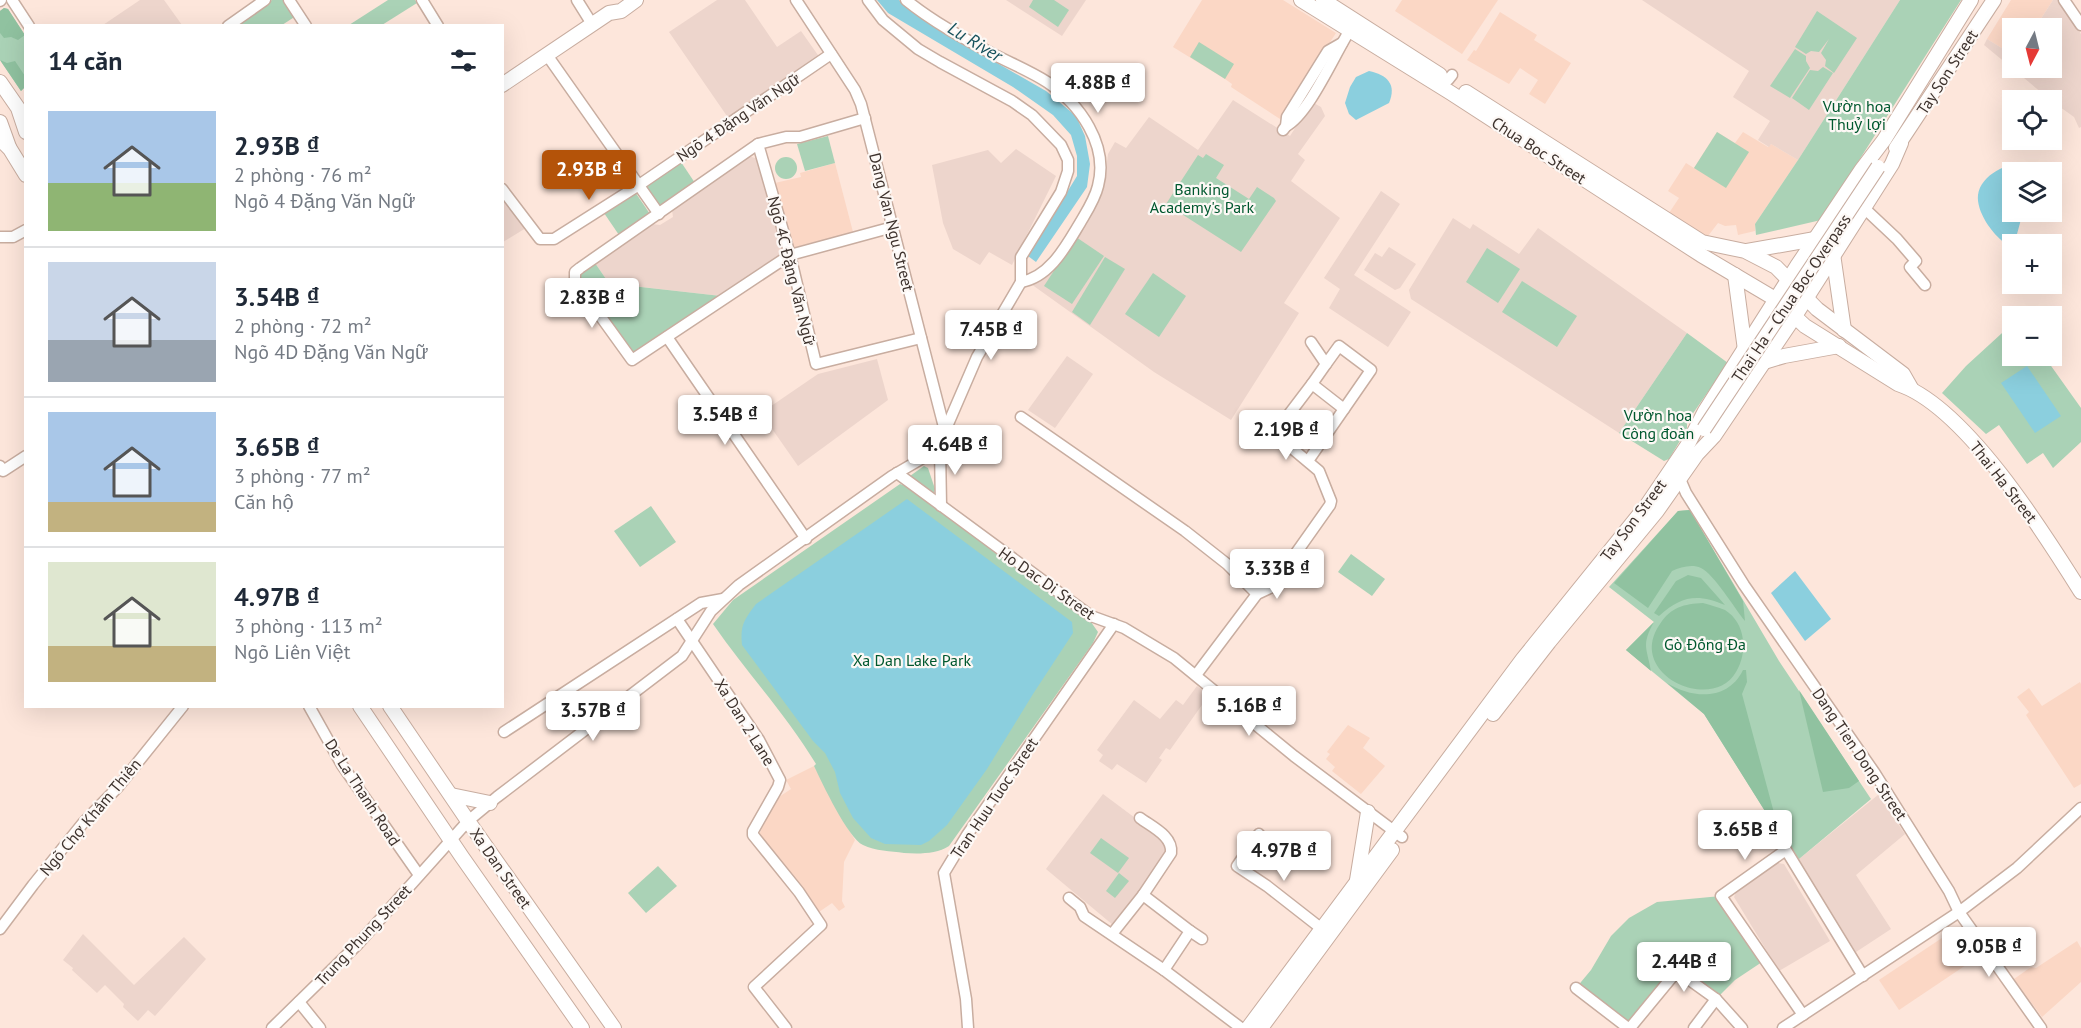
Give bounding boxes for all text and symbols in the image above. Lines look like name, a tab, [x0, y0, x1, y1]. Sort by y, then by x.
water label: Lu River	[944, 16, 1008, 67]
north arrow	[2002, 18, 2062, 78]
map controls	[2002, 18, 2062, 366]
street label: Tay Son Street	[1912, 25, 1982, 118]
text: 14 căn	[48, 44, 122, 77]
icon: filters	[447, 44, 480, 77]
pin: 4.88B ₫	[1043, 63, 1153, 114]
street label: Ngõ 4 Đặng Văn Ngữ	[672, 68, 804, 166]
text: 4.88B ₫	[1065, 69, 1131, 95]
button: locate	[2002, 90, 2062, 150]
park label: Vườn hoa Thuỷ lợi	[1822, 96, 1891, 134]
street label: Chua Boc Street	[1488, 112, 1590, 188]
text: 2.93B ₫	[234, 129, 320, 162]
icon: home	[96, 135, 168, 207]
pin: 2.93B ₫	[534, 150, 644, 201]
street label: Dang Van Ngu Street	[865, 151, 919, 294]
text: 2.93B ₫	[556, 156, 622, 182]
text: 2 phòng · 76 m²	[234, 162, 372, 188]
button: layers	[2002, 162, 2062, 222]
park label: Banking Academy's Park	[1150, 179, 1255, 217]
text: Ngõ 4 Đặng Văn Ngữ	[234, 188, 415, 214]
street label: Ngõ 4C Đặng Văn Ngữ	[764, 194, 820, 348]
street label: Thai Ha – Chua Boc Overpass	[1727, 210, 1855, 386]
button: +	[2002, 234, 2062, 294]
pin: 2.83B ₫	[537, 278, 647, 329]
text: 3.54B ₫	[234, 280, 320, 313]
text: 2.83B ₫	[559, 284, 625, 310]
icon: home	[96, 286, 168, 358]
button: −	[2002, 306, 2062, 366]
pin: 7.45B ₫	[936, 310, 1046, 361]
text: 2 phòng · 72 m²	[234, 313, 372, 339]
text: 7.45B ₫	[959, 316, 1023, 342]
text: Ngõ 4D Đặng Văn Ngữ	[234, 339, 429, 365]
pin: 3.54B ₫	[670, 395, 780, 446]
text: 3.54B ₫	[692, 401, 758, 427]
park label: Vườn hoa Công đoàn	[1622, 405, 1694, 443]
pin: 2.19B ₫	[1231, 410, 1341, 461]
text: 2.19B ₫	[1253, 416, 1319, 442]
pin: 4.64B ₫	[900, 425, 1010, 476]
text: 3.65B ₫	[234, 430, 320, 463]
text: 4.64B ₫	[922, 431, 988, 457]
icon: home	[96, 436, 168, 508]
street label: Thai Ha Street	[1966, 437, 2042, 527]
text: 3 phòng · 77 m²	[234, 463, 371, 489]
street label: Tay Son Street	[1596, 475, 1671, 565]
text: Căn hộ	[234, 489, 294, 515]
street label: Ho Dac Di Street	[995, 542, 1099, 624]
pin: 3.33B ₫	[1222, 549, 1332, 600]
text: 3.33B ₫	[1244, 555, 1310, 581]
text: 4.97B ₫	[234, 580, 320, 613]
icon: home	[96, 586, 168, 658]
text: 3 phòng · 113 m²	[234, 613, 383, 639]
park label: Gò Đống Đa	[1664, 634, 1746, 654]
text: Ngõ Liên Việt	[234, 639, 350, 665]
park label: Xa Dan Lake Park	[853, 650, 971, 670]
street label: Xa Dan 2 Lane	[710, 675, 780, 769]
street label: Dang Tien Dong Street	[1808, 684, 1912, 824]
pin: 5.16B ₫	[1194, 686, 1304, 737]
pin: 3.57B ₫	[538, 691, 648, 742]
text: 5.16B ₫	[1216, 692, 1282, 718]
text: 3.57B ₫	[560, 697, 626, 723]
street label: Tran Huu Tuoc Street	[946, 733, 1042, 862]
street label: De La Thanh Road	[321, 735, 405, 849]
street label: Ngõ Chợ Khâm Thiên	[35, 754, 145, 880]
pin: 3.65B ₫	[1690, 810, 1800, 861]
text: 3.65B ₫	[1712, 816, 1778, 842]
street label: Xa Dan Street	[466, 824, 536, 913]
pin: 4.97B ₫	[1229, 831, 1339, 882]
text: 4.97B ₫	[1251, 837, 1317, 863]
street label: Trung Phung Street	[311, 880, 416, 990]
pin: 9.05B ₫	[1934, 927, 2044, 978]
text: 9.05B ₫	[1956, 933, 2022, 959]
pin: 2.44B ₫	[1629, 942, 1739, 993]
text: 2.44B ₫	[1651, 948, 1717, 974]

